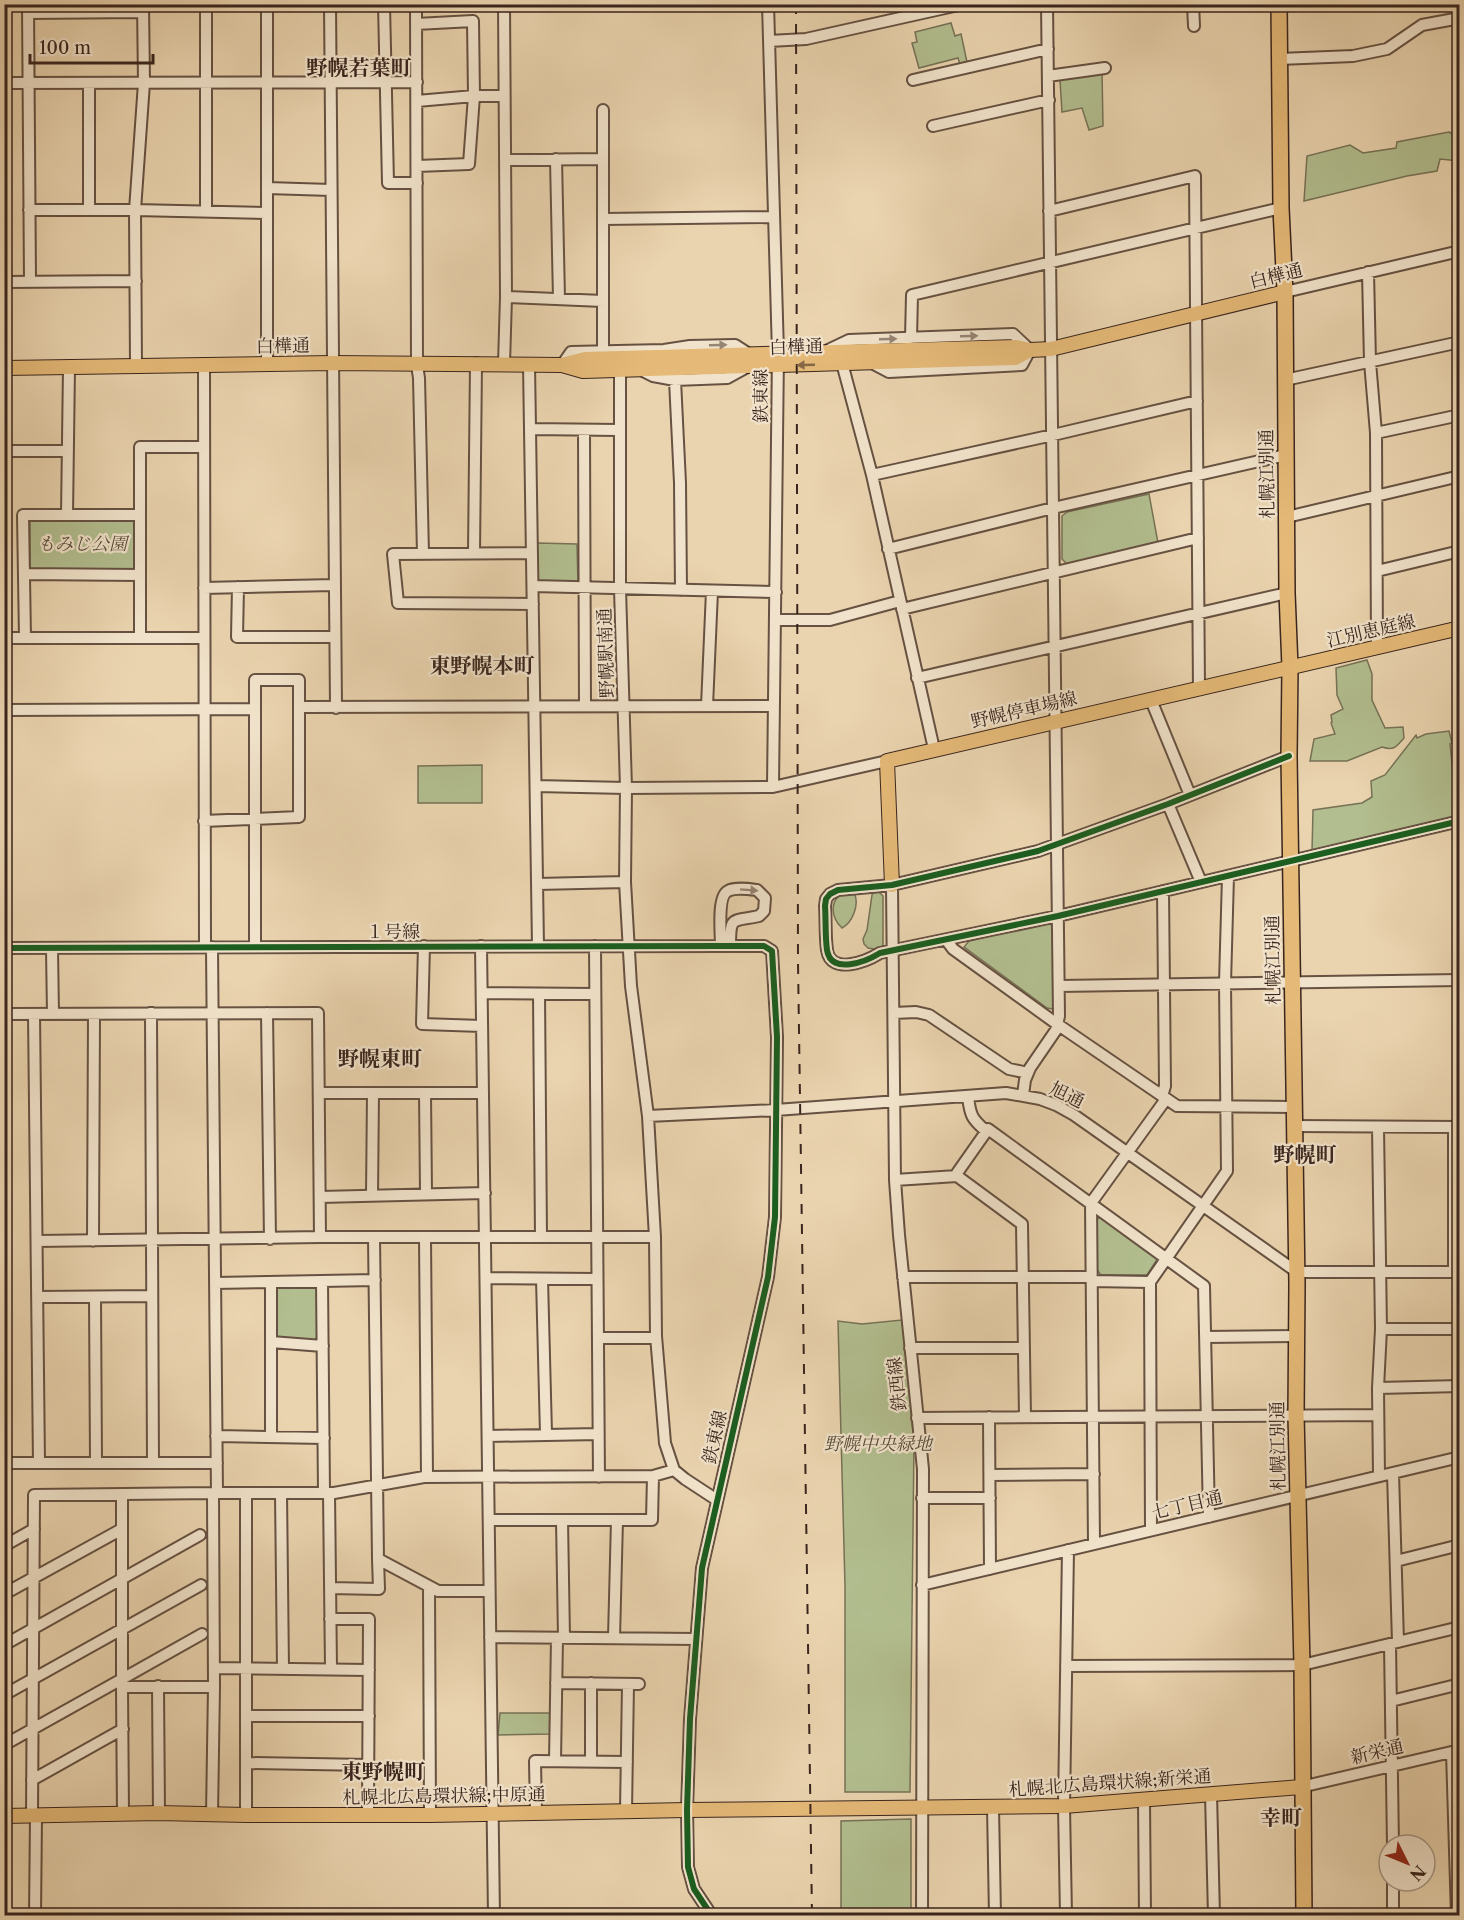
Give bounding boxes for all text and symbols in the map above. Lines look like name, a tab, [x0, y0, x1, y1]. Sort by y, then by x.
scale bar	[30, 27, 153, 65]
text: 100 m	[39, 37, 91, 59]
district label: 野幌若葉町	[307, 55, 412, 80]
street label: 白樺通	[1247, 259, 1305, 293]
one-way arrow	[960, 331, 979, 340]
one-way arrow	[878, 334, 897, 344]
street label: 白樺通	[256, 335, 310, 357]
street label: 白樺通	[769, 335, 823, 359]
one-way arrow	[709, 341, 728, 350]
one-way arrow	[796, 360, 815, 369]
street label: 鉄東線	[750, 369, 772, 423]
street label: 札幌江別通	[1255, 429, 1279, 519]
park label: もみじ公園	[37, 533, 130, 555]
street label: 野幌駅南通	[593, 608, 619, 698]
street label: 江別恵庭線	[1325, 610, 1417, 652]
district label: 東野幌本町	[430, 653, 535, 678]
street label: 野幌停車場線	[969, 687, 1079, 733]
one-way arrow	[740, 886, 759, 895]
street label: 札幌江別通	[1261, 915, 1285, 1005]
street label: １号線	[366, 921, 420, 943]
district label: 野幌東町	[338, 1046, 422, 1071]
street label: 旭通	[1046, 1077, 1088, 1113]
district label: 野幌町	[1274, 1142, 1337, 1167]
street label: 鉄西線	[883, 1356, 911, 1412]
street label: 札幌江別通	[1266, 1401, 1290, 1491]
street label: 鉄東線	[698, 1408, 732, 1466]
park label: 野幌中央緑地	[824, 1433, 934, 1455]
street label: 七丁目通	[1149, 1486, 1225, 1524]
street label: 新栄通	[1348, 1735, 1406, 1769]
district label: 東野幌町	[341, 1759, 425, 1784]
street label: 札幌北広島環状線;新栄通	[1008, 1765, 1212, 1801]
street label: 札幌北広島環状線;中原通	[342, 1783, 546, 1809]
district label: 幸町	[1260, 1805, 1302, 1830]
north arrow	[1377, 1833, 1437, 1893]
text: N	[1406, 1861, 1430, 1885]

